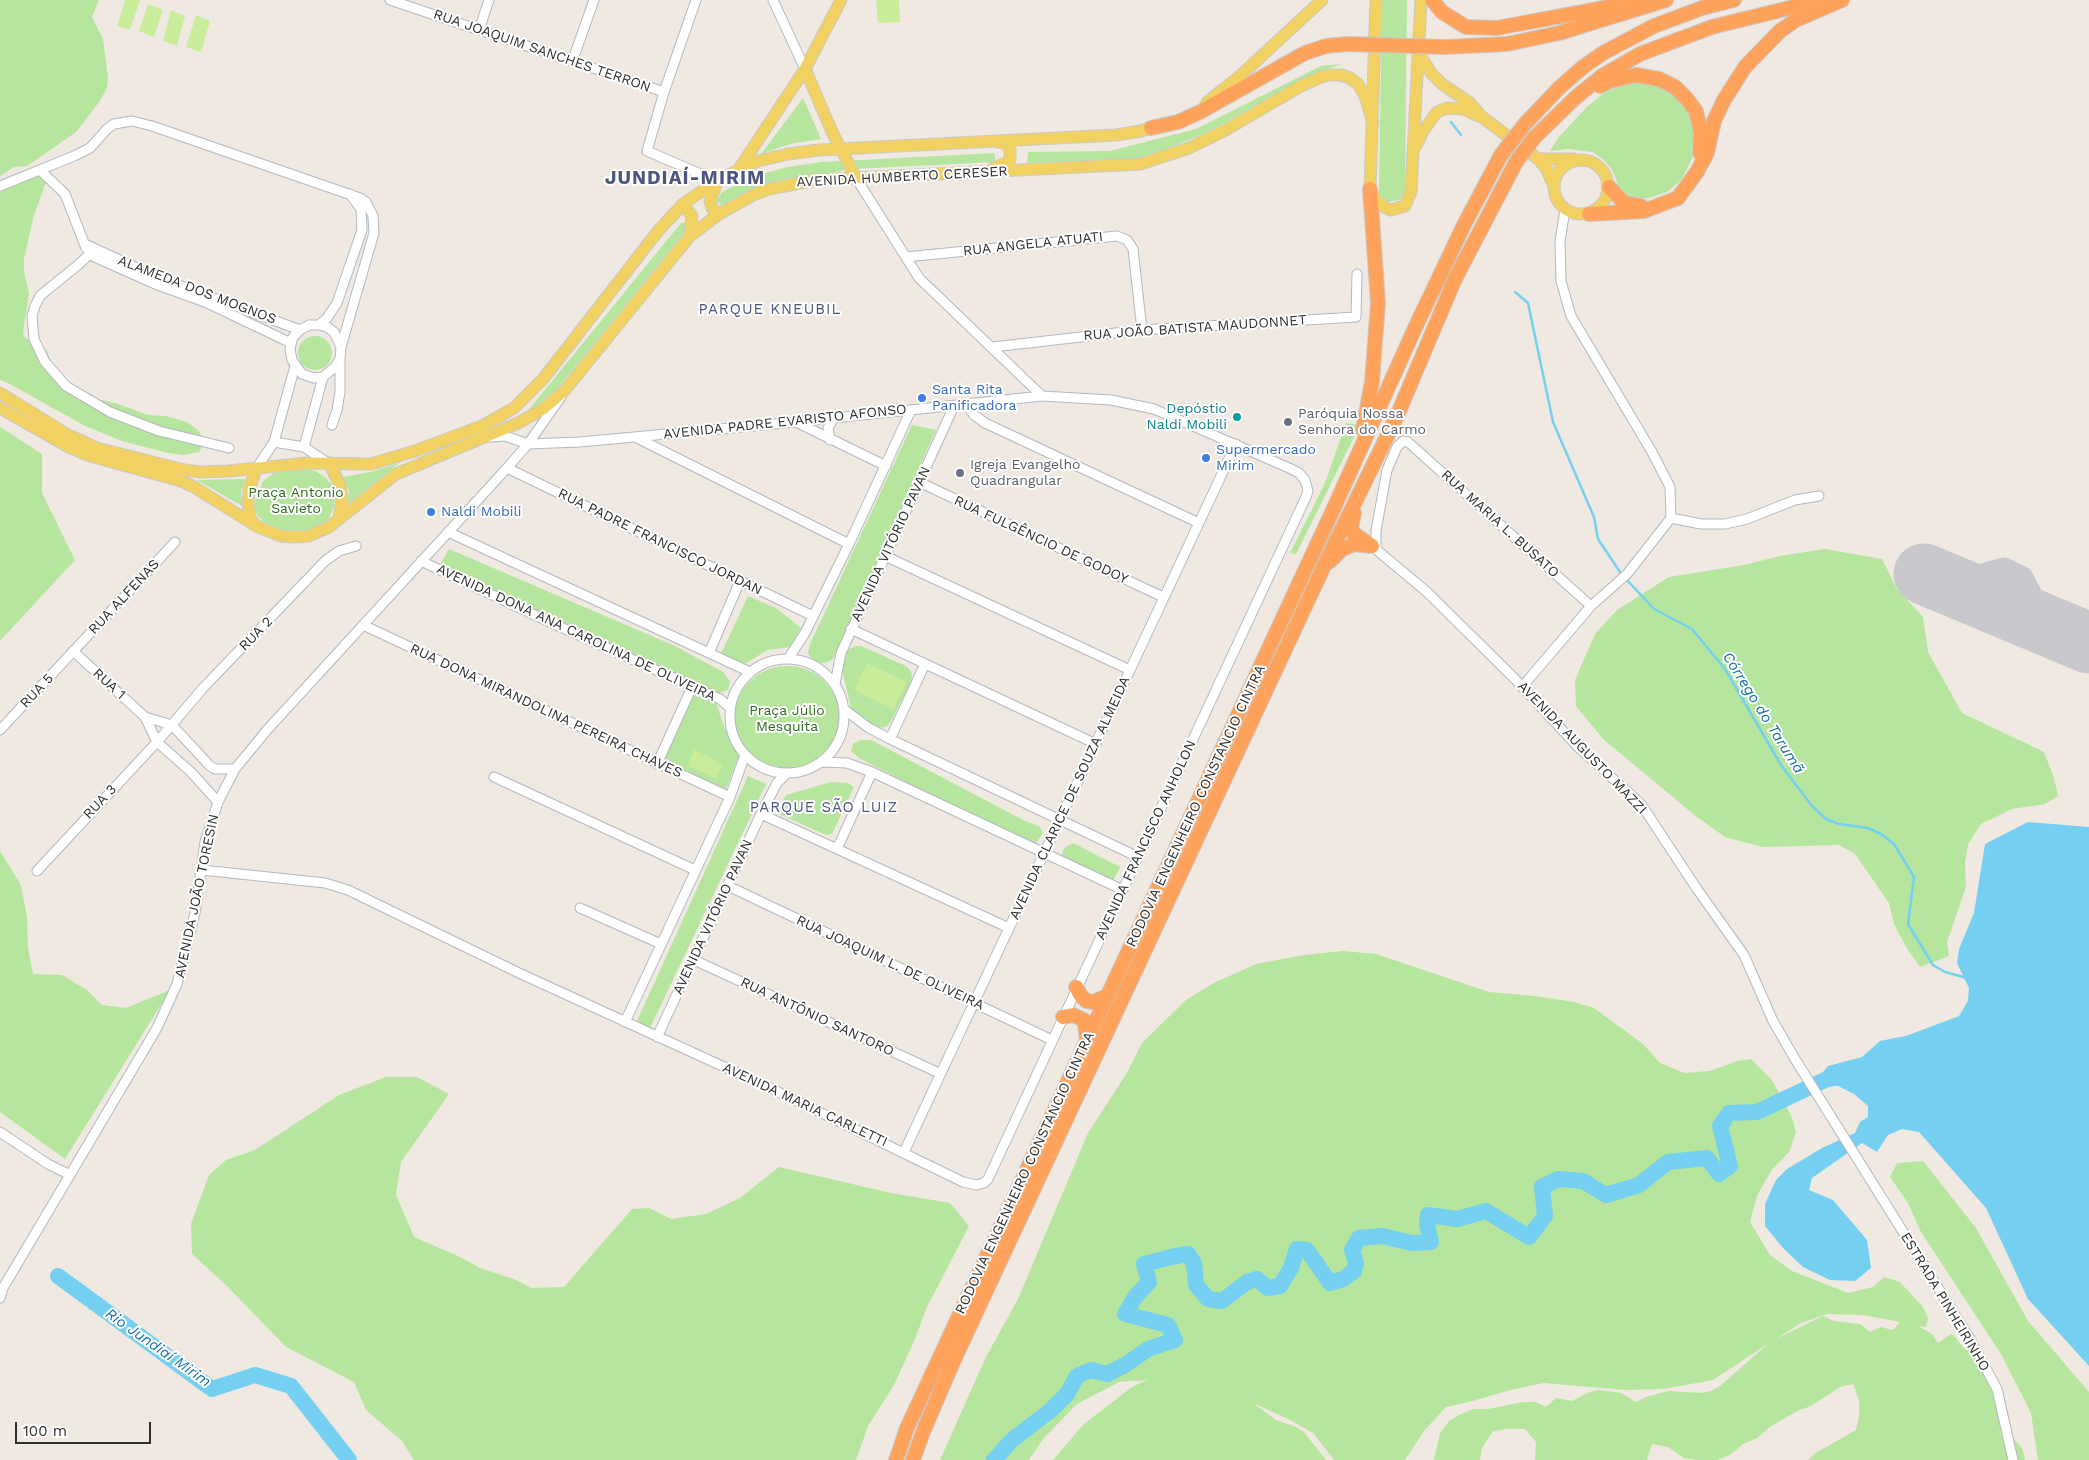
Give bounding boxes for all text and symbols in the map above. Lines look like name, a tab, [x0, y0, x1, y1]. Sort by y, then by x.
street label: RUA JOAQUIM SANCHES TERRON	[431, 6, 653, 96]
street label: AVENIDA HUMBERTO CERESER	[796, 163, 1008, 191]
district label: JUNDIAÍ-MIRIM	[603, 167, 767, 189]
street label: RUA ANGELA ATUATI	[962, 228, 1104, 260]
street label: ALAMEDA DOS MOGNOS	[116, 252, 278, 328]
district label: PARQUE KNEUBIL	[697, 301, 843, 319]
street label: RUA JOÃO BATISTA MAUDONNET	[1083, 312, 1307, 344]
place label: Santa Rita Panificadora	[932, 382, 1016, 414]
marker: Santa Rita Panificadora	[916, 392, 928, 404]
street label: AVENIDA PADRE EVARISTO AFONSO	[663, 401, 907, 443]
place label: Depóstio Naldi Mobili	[1147, 401, 1227, 434]
place label: Paróquia Nossa Senhora do Carmo	[1298, 406, 1426, 438]
marker: Depóstio Naldi Mobili	[1231, 411, 1243, 423]
marker: Paróquia Nossa Senhora do Carmo	[1282, 416, 1294, 428]
place label: Supermercado Mirim	[1216, 442, 1316, 474]
marker: Supermercado Mirim	[1200, 452, 1212, 464]
place label: Igreja Evangelho Quadrangular	[970, 457, 1080, 490]
street label: AVENIDA VITÓRIO PAVAN	[848, 464, 934, 624]
marker: Igreja Evangelho Quadrangular	[954, 467, 966, 479]
street label: RUA MARIA L. BUSATO	[1438, 467, 1562, 581]
park label: Praça Antonio Savieto	[248, 485, 344, 518]
street label: RUA PADRE FRANCISCO JORDAN	[555, 485, 765, 599]
street label: RUA FULGÊNCIO DE GODOY	[951, 492, 1131, 588]
place label: Naldi Mobili	[441, 504, 521, 520]
marker: Naldi Mobili	[425, 506, 437, 518]
street label: RUA ALFENAS	[85, 556, 163, 638]
street label: AVENIDA DONA ANA CAROLINA DE OLIVEIRA	[434, 561, 718, 705]
street label: RUA 2	[236, 613, 276, 655]
street label: RUA DONA MIRANDOLINA PEREIRA CHAVES	[407, 640, 685, 782]
water label: Córrego do Tarumã	[1718, 649, 1808, 777]
street label: RODOVIA ENGENHEIRO CONSTANCIO CINTRA	[1123, 662, 1269, 950]
street label: RUA 1	[89, 665, 129, 703]
street label: RUA 5	[17, 670, 57, 712]
street label: AVENIDA CLARICE DE SOUZA ALMEIDA	[1006, 674, 1134, 922]
street label: AVENIDA AUGUSTO MAZZI	[1514, 678, 1650, 818]
park label: Praça Júlio Mesquita	[749, 703, 825, 736]
street label: AVENIDA FRANCISCO ANHOLON	[1092, 737, 1200, 943]
street label: RUA 3	[80, 781, 120, 823]
district label: PARQUE SÃO LUIZ	[748, 799, 900, 817]
street label: AVENIDA JOÃO TORESIN	[171, 813, 223, 979]
street label: AVENIDA VITÓRIO PAVAN	[670, 837, 756, 997]
street label: RUA JOAQUIM L. DE OLIVEIRA	[793, 912, 987, 1014]
street label: RUA ANTÔNIO SANTORO	[738, 974, 896, 1060]
street label: RODOVIA ENGENHEIRO CONSTANCIO CINTRA	[952, 1029, 1098, 1317]
street label: AVENIDA MARIA CARLETTI	[720, 1059, 890, 1151]
street label: ESTRADA PINHEIRINHO	[1897, 1229, 1993, 1375]
water label: Rio Jundiaí Mirim	[102, 1305, 214, 1391]
scale bar	[18, 1412, 154, 1444]
text: 100 m	[23, 1422, 67, 1440]

